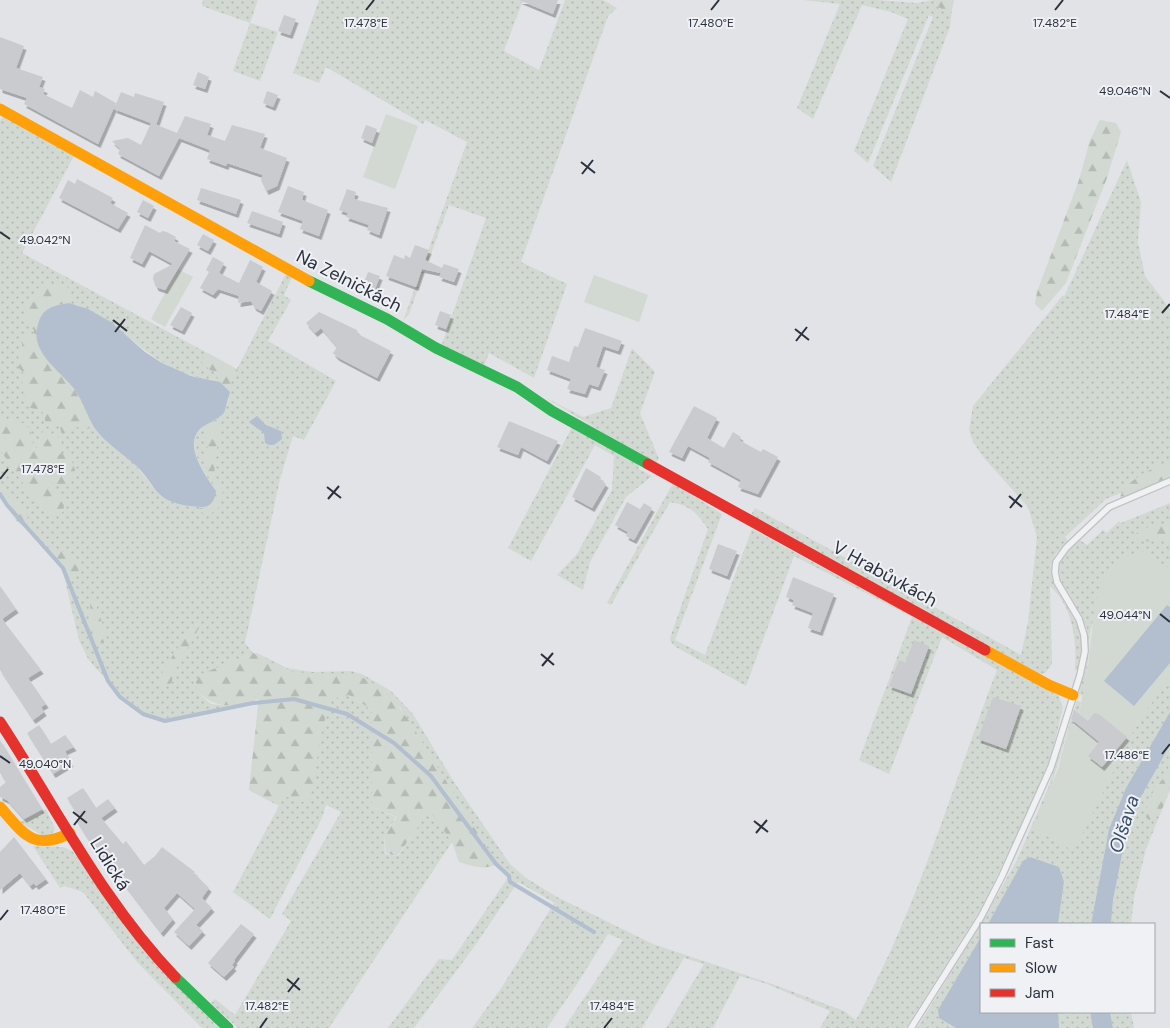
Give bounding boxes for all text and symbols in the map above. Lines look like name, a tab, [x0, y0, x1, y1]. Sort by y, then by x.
text: 17.478°E	[344, 15, 388, 31]
text: 17.480°E	[688, 15, 734, 31]
text: 17.482°E	[1033, 15, 1077, 31]
text: 49.046°N	[1099, 83, 1151, 99]
text: 49.042°N	[19, 232, 71, 248]
street label: Na Zelničkách	[292, 244, 406, 318]
text: 17.484°E	[1105, 306, 1149, 322]
text: 17.478°E	[21, 461, 65, 477]
street label: V Hrabůvkách	[828, 535, 942, 613]
text: 49.044°N	[1099, 607, 1151, 623]
text: 17.486°E	[1105, 747, 1150, 763]
text: 49.040°N	[19, 756, 71, 772]
water label: Olšava	[1103, 792, 1145, 856]
street label: Lidická	[84, 833, 136, 895]
text: 17.480°E	[20, 902, 66, 918]
legend	[980, 923, 1155, 1013]
text: Fast	[1025, 933, 1054, 953]
text: Slow	[1025, 958, 1058, 978]
text: Jam	[1025, 983, 1054, 1003]
text: 17.482°E	[245, 998, 289, 1014]
text: 17.484°E	[590, 998, 634, 1014]

